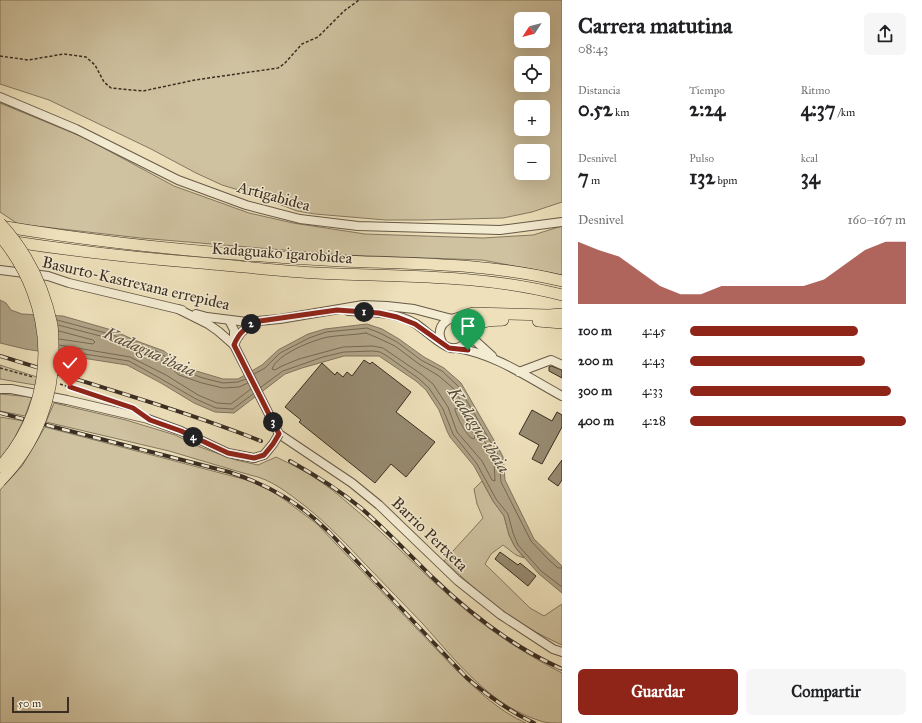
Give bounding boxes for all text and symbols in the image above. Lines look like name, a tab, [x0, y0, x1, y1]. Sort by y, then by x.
north arrow	[514, 12, 550, 48]
map controls	[514, 12, 550, 180]
text: Carrera matutina	[578, 12, 732, 39]
button: share	[864, 13, 906, 55]
text: 08:43	[578, 41, 608, 57]
button: locate	[514, 56, 550, 92]
text: Distancia	[578, 84, 621, 97]
text: Tiempo	[689, 84, 725, 97]
text: Ritmo	[801, 84, 830, 97]
text: 0.52	[578, 97, 613, 121]
text: 2:24	[689, 97, 725, 121]
text: 4:37	[801, 97, 836, 121]
button: +	[514, 100, 550, 136]
text: km	[613, 106, 629, 119]
text: /km	[836, 106, 855, 119]
button: −	[514, 144, 550, 180]
text: Desnivel	[578, 152, 617, 165]
text: Pulso	[689, 152, 714, 165]
text: kcal	[801, 152, 818, 165]
text: 7	[578, 165, 589, 189]
text: 132	[689, 165, 715, 189]
text: 34	[801, 165, 820, 189]
text: m	[589, 174, 600, 187]
text: bpm	[715, 174, 738, 187]
street label: Artigabidea	[234, 177, 313, 216]
text: Desnivel	[578, 212, 624, 228]
text: 160–167 m	[847, 212, 906, 228]
street label: Kadaguako igarobidea	[211, 239, 353, 268]
street label: Basurto-Kastrexana errepidea	[40, 252, 232, 314]
pin: 1	[354, 302, 374, 322]
text: 1	[362, 305, 366, 318]
pin	[451, 309, 485, 350]
pin: 2	[241, 314, 261, 334]
icon: arrive	[457, 315, 479, 337]
text: 2	[248, 317, 254, 330]
water label: Kadagua ibaia	[100, 322, 199, 382]
text: 100 m	[578, 323, 612, 339]
text: 4:45	[642, 323, 666, 339]
pin	[53, 346, 87, 387]
icon: check	[59, 352, 81, 374]
text: 200 m	[578, 353, 613, 369]
text: 4:43	[642, 353, 665, 369]
water label: Kadagua ibaia	[443, 382, 515, 477]
text: 300 m	[578, 383, 612, 399]
text: 4:33	[642, 383, 663, 399]
pin: 3	[263, 412, 283, 432]
text: 400 m	[578, 413, 614, 429]
text: 4:28	[642, 413, 666, 429]
text: 3	[271, 415, 275, 428]
pin: 4	[183, 427, 203, 447]
text: 4	[190, 430, 196, 443]
street label: Barrio Pertxeta	[388, 493, 472, 575]
button: Guardar	[578, 669, 738, 715]
button: Compartir	[746, 669, 906, 715]
scale bar	[12, 695, 69, 714]
text: 50 m	[18, 697, 41, 710]

